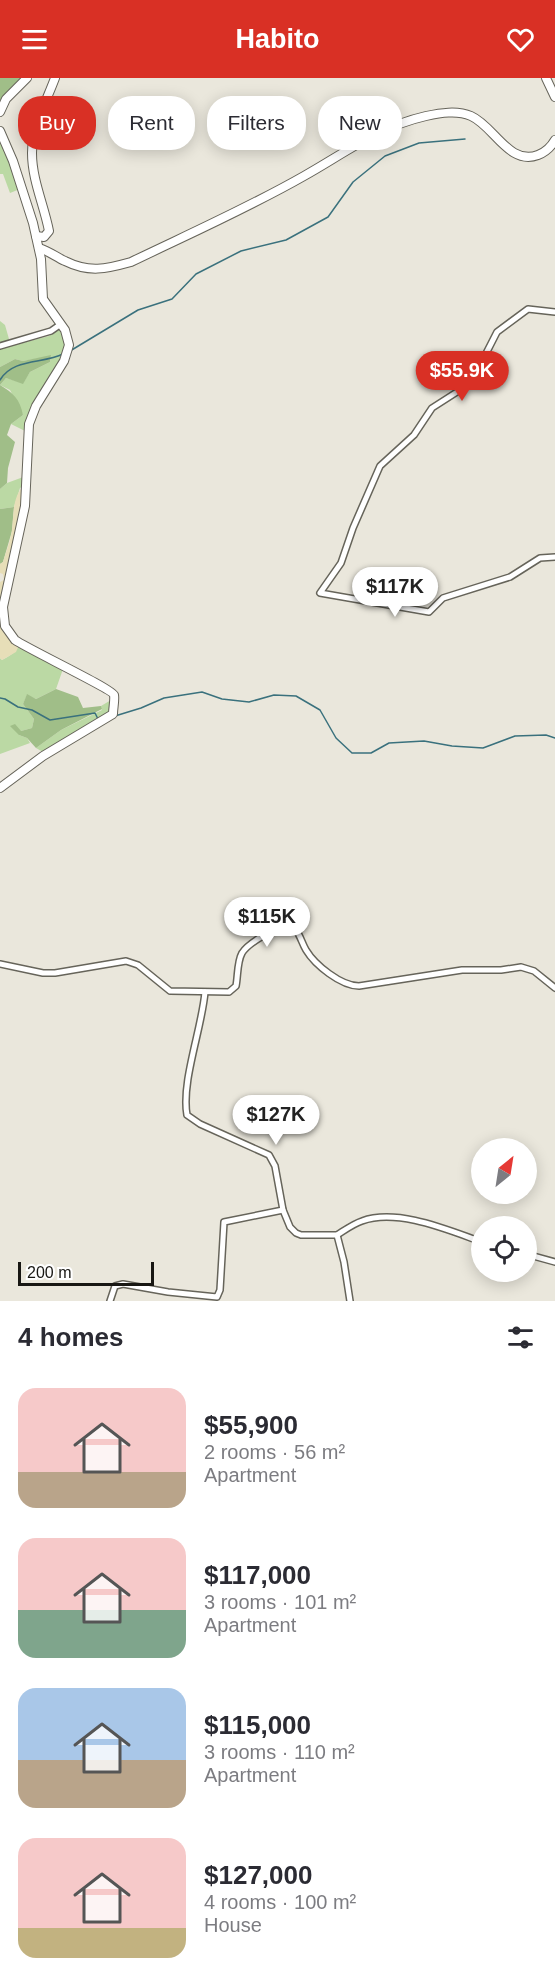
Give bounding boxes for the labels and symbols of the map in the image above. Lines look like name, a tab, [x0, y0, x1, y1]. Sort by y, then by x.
pin: $55.9K	[413, 351, 511, 402]
pin: $117K	[353, 567, 437, 618]
pin: $115K	[225, 897, 309, 948]
pin: $127K	[234, 1095, 318, 1146]
north arrow	[471, 1138, 537, 1204]
scale bar	[18, 1259, 154, 1286]

